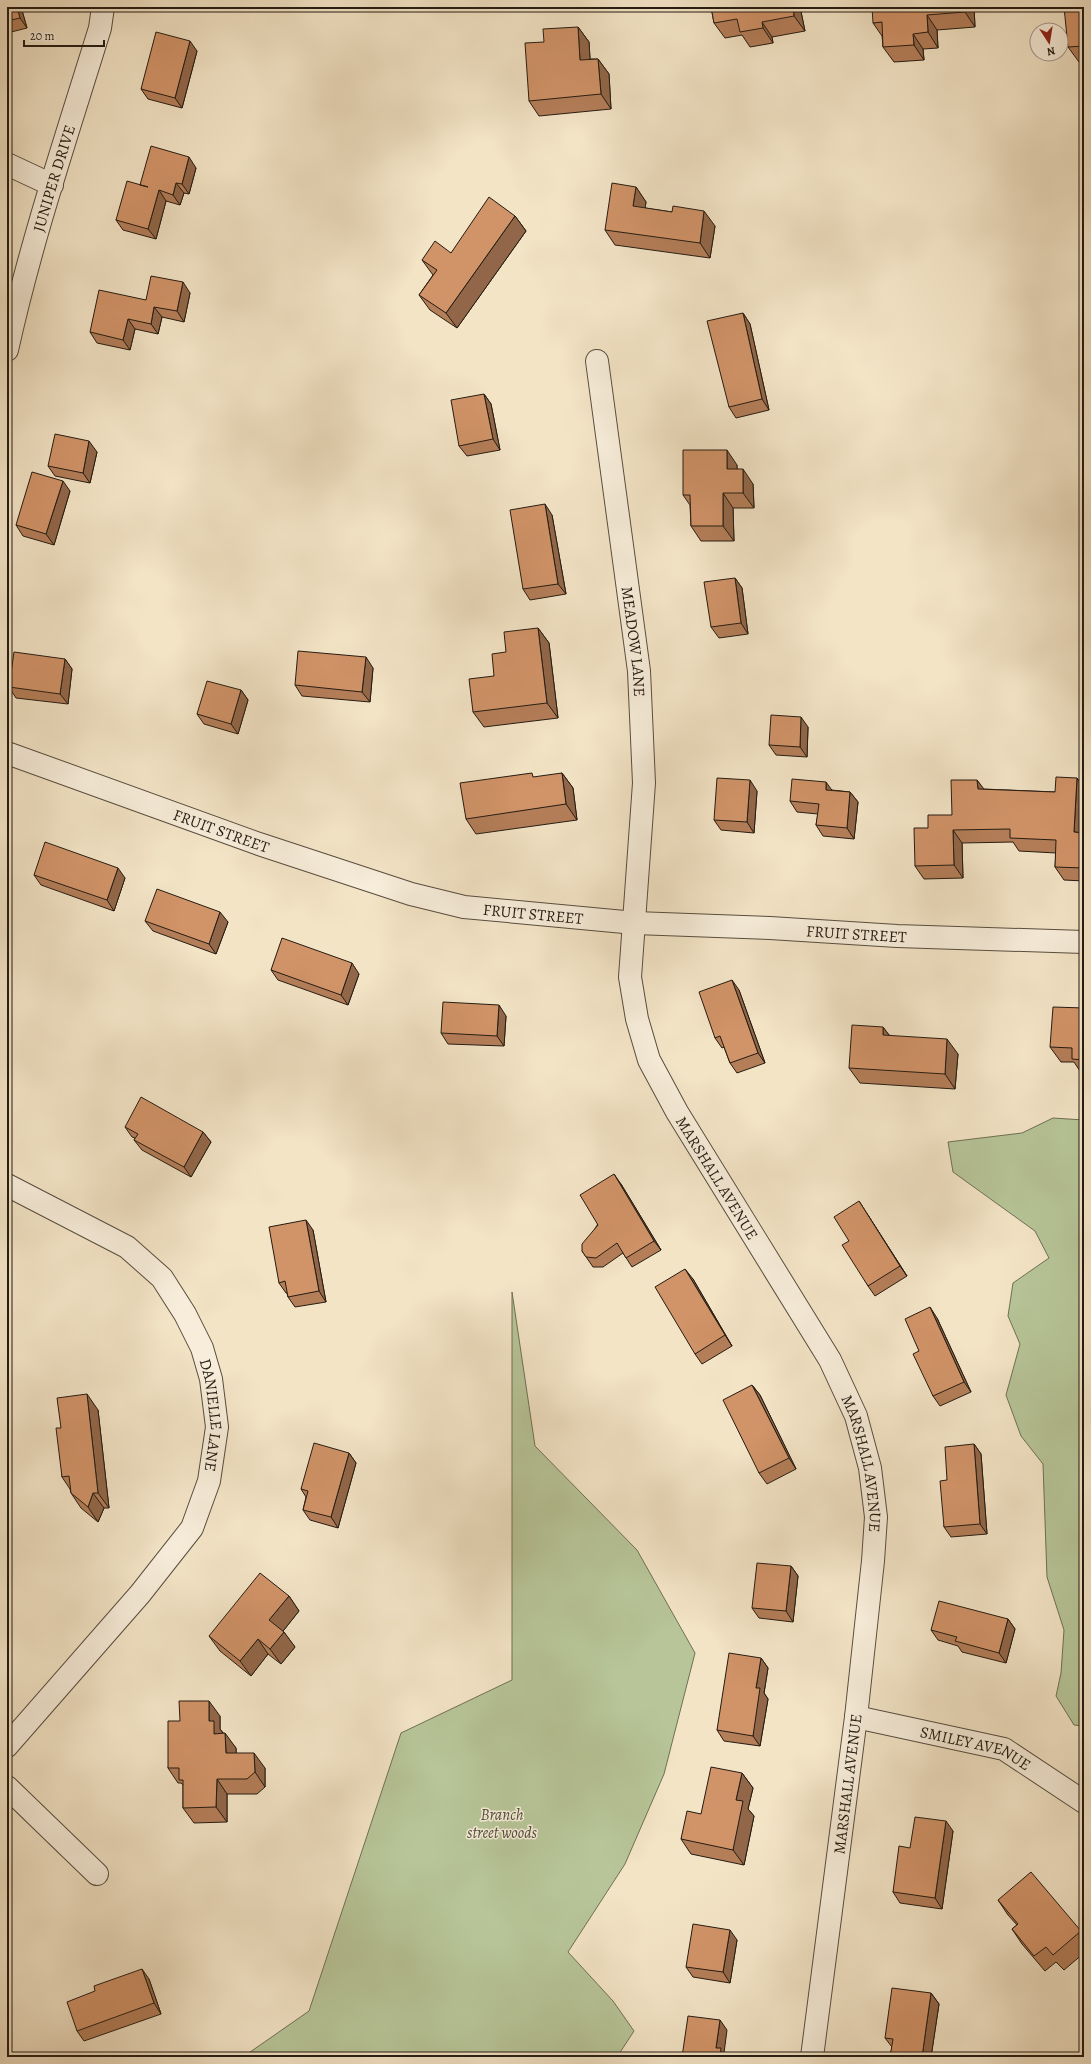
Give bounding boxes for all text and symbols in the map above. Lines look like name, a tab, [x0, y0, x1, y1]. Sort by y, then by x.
scale bar	[24, 22, 104, 48]
north arrow	[1029, 22, 1069, 62]
text: 20 m	[30, 28, 54, 44]
text: N	[1045, 43, 1056, 59]
street label: JUNIPER DRIVE	[28, 122, 81, 235]
street label: MEADOW LANE	[616, 585, 650, 697]
street label: FRUIT STREET	[170, 804, 272, 859]
street label: FRUIT STREET	[482, 899, 584, 930]
street label: FRUIT STREET	[805, 920, 907, 948]
street label: MARSHALL AVENUE	[670, 1112, 763, 1244]
street label: DANIELLE LANE	[194, 1356, 227, 1473]
street label: MARSHALL AVENUE	[836, 1391, 886, 1533]
street label: MARSHALL AVENUE	[828, 1713, 868, 1856]
street label: SMILEY AVENUE	[918, 1721, 1035, 1776]
park label: Branch street woods	[467, 1804, 538, 1844]

